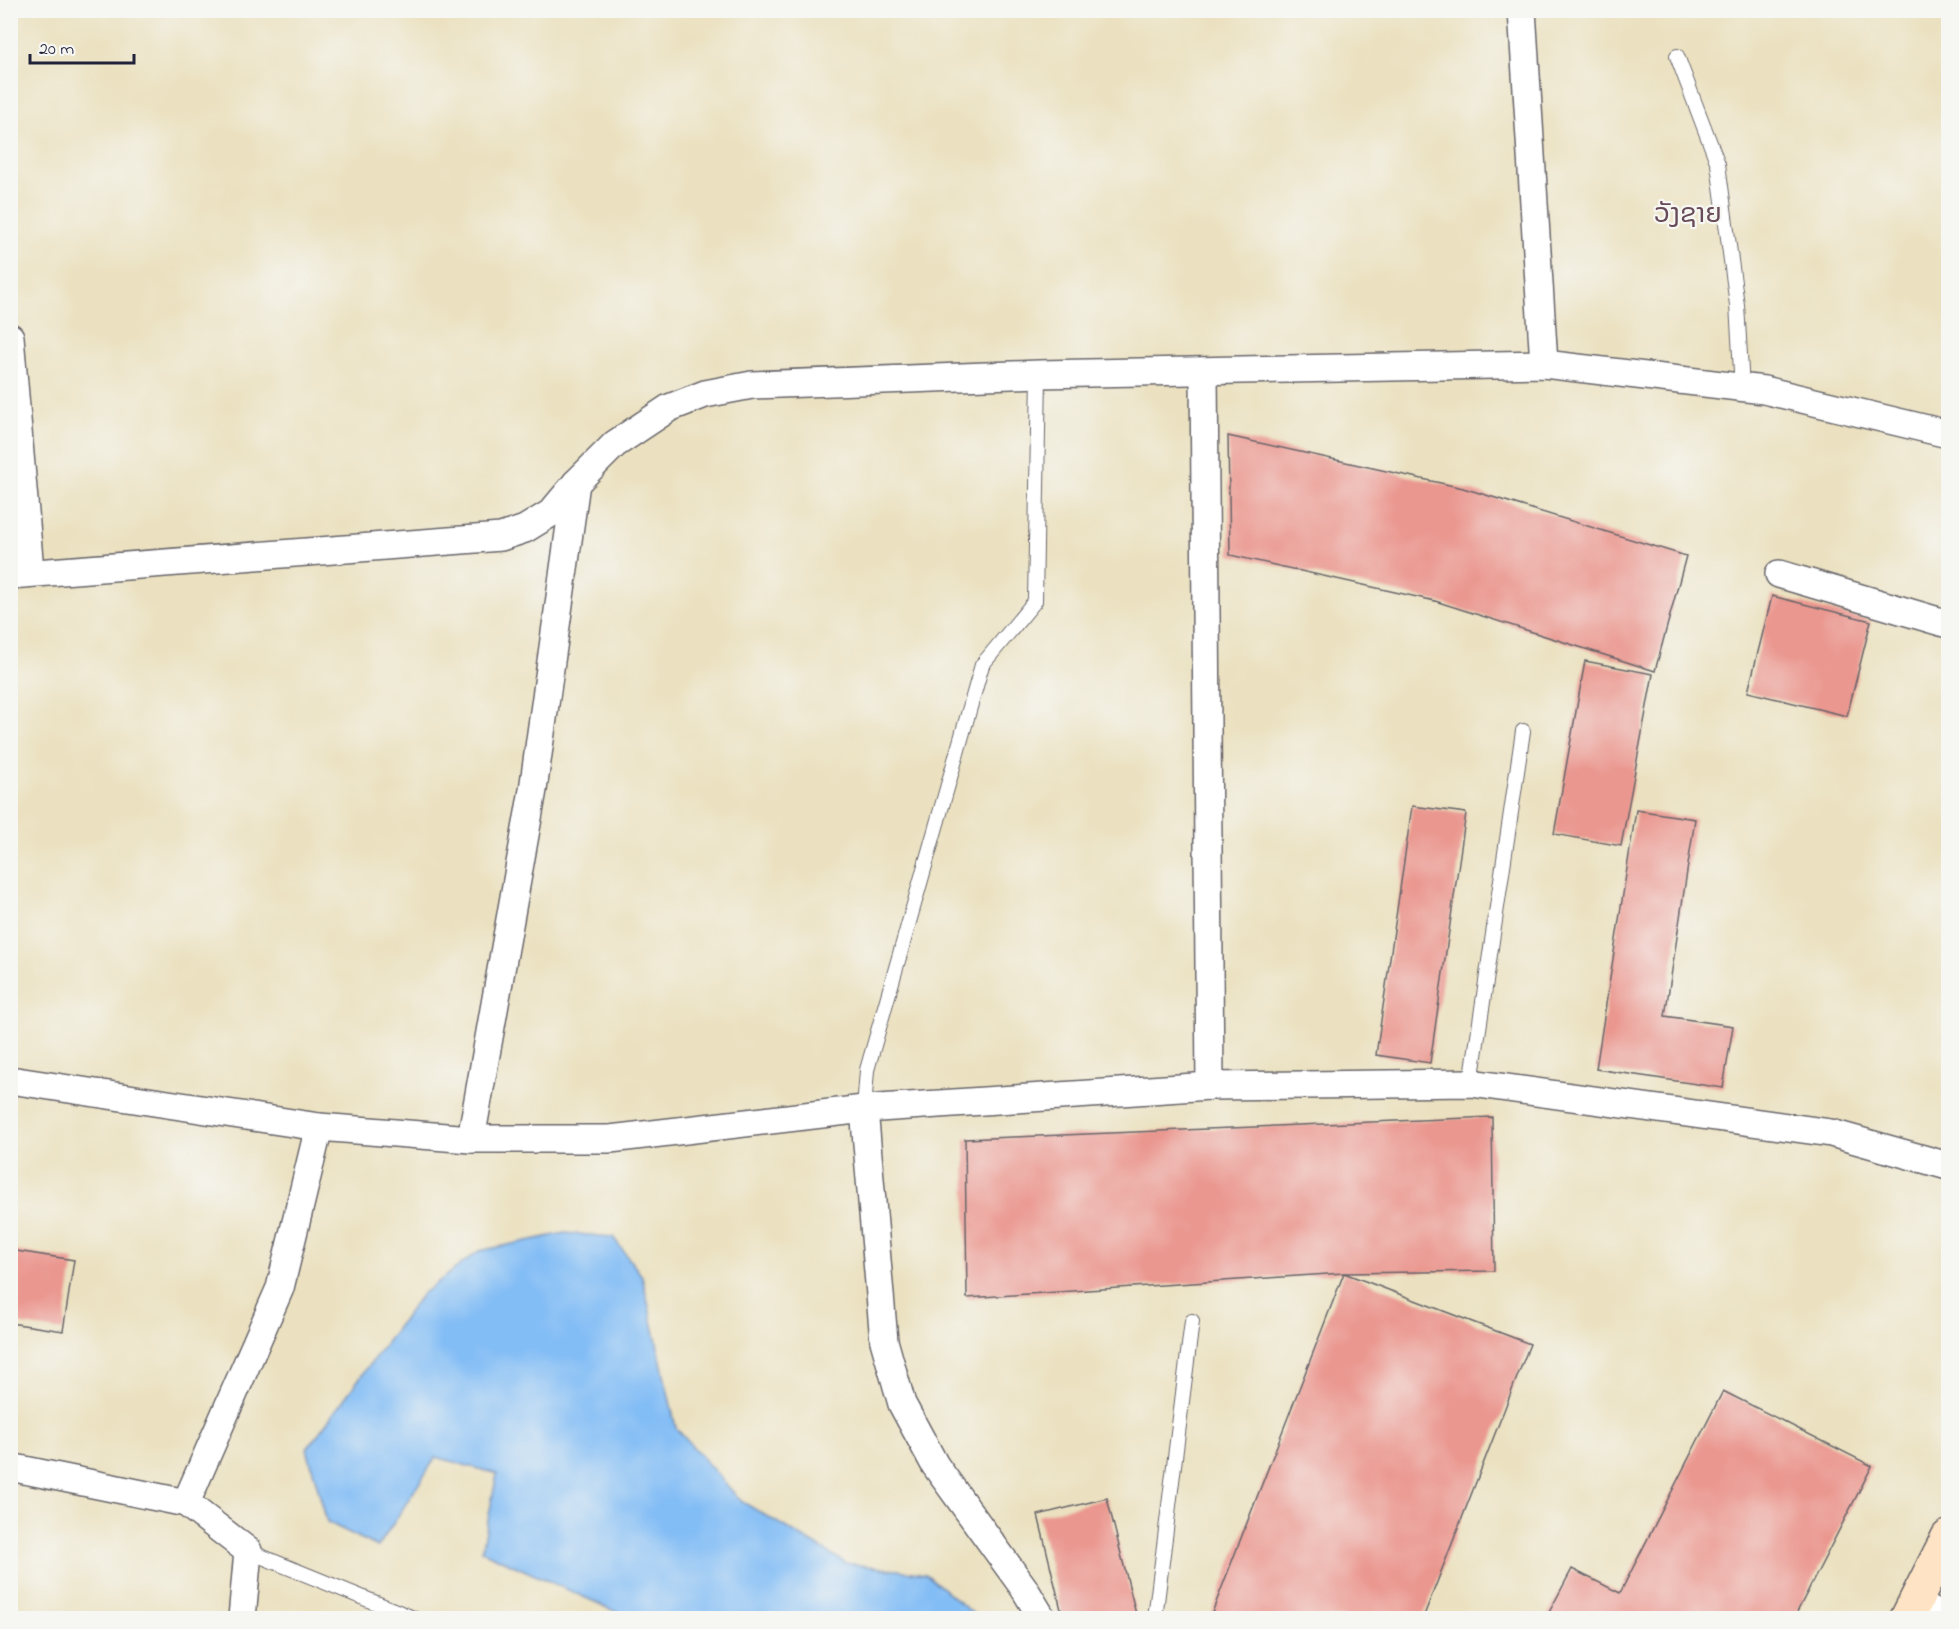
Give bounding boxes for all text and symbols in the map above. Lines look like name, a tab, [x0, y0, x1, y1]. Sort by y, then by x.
scale bar	[30, 27, 134, 65]
text: 20 m	[39, 37, 74, 63]
district label: ວັງຊາຍ	[1654, 196, 1722, 235]

